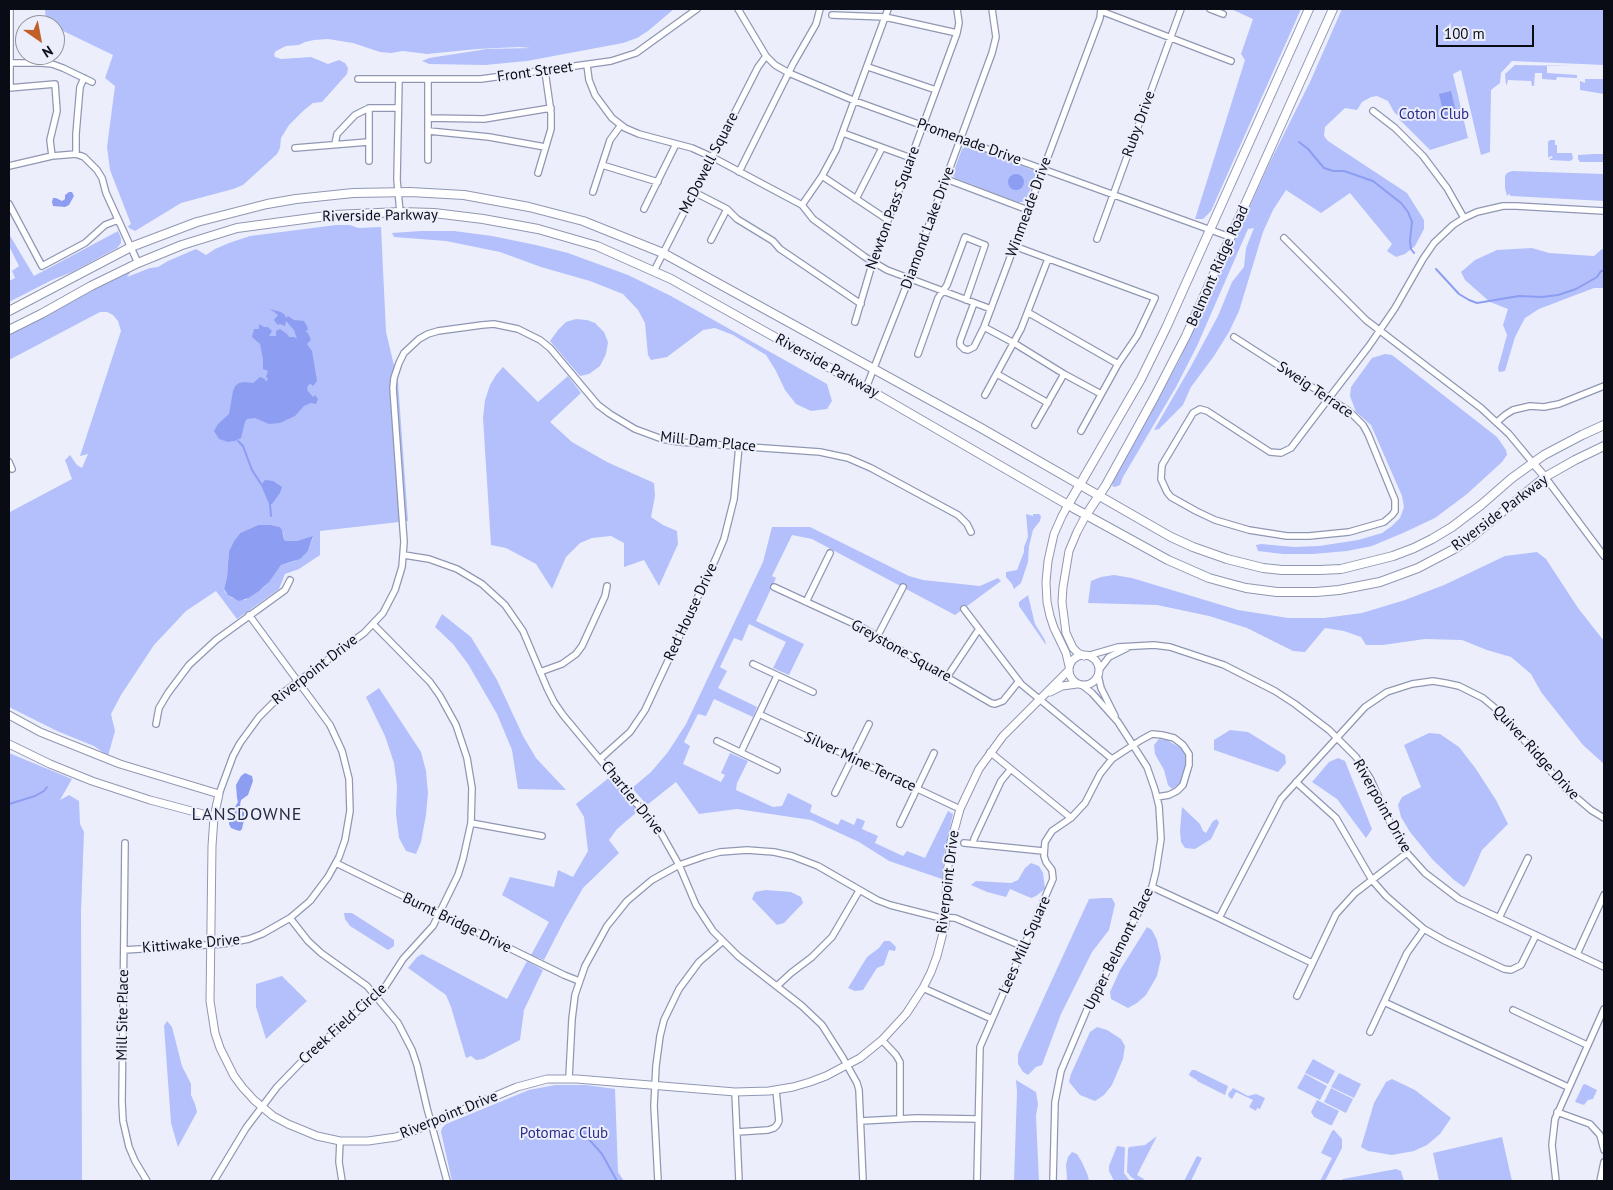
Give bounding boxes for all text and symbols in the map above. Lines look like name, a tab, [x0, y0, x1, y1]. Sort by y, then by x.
north arrow	[15, 15, 65, 65]
scale bar	[1438, 15, 1536, 47]
text: 100 m	[1444, 24, 1485, 43]
text: N	[39, 42, 56, 62]
street label: Front Street	[496, 58, 574, 86]
street label: Ruby Drive	[1119, 88, 1159, 160]
park label: Coton Club	[1399, 106, 1469, 124]
street label: McDowell Square	[676, 109, 742, 217]
street label: Promenade Drive	[914, 115, 1024, 169]
street label: Newton Pass Square	[862, 144, 924, 272]
street label: Winmeade Drive	[1003, 154, 1055, 260]
street label: Diamond Lake Drive	[897, 164, 959, 292]
street label: Belmont Ridge Road	[1183, 203, 1253, 329]
street label: Riverside Parkway	[322, 206, 438, 226]
street label: Riverside Parkway	[772, 330, 882, 402]
street label: Sweig Terrace	[1273, 358, 1357, 422]
street label: Mill Dam Place	[659, 428, 757, 456]
street label: Riverside Parkway	[1448, 471, 1552, 555]
street label: Red House Drive	[661, 560, 721, 664]
street label: Greystone Square	[848, 616, 954, 686]
street label: Riverpoint Drive	[269, 631, 361, 709]
street label: Quiver Ridge Drive	[1489, 702, 1583, 804]
street label: Silver Mine Terrace	[801, 728, 919, 796]
street label: Riverpoint Drive	[1349, 756, 1415, 856]
street label: Chartier Drive	[597, 758, 667, 838]
district label: LANSDOWNE	[190, 804, 304, 826]
street label: Riverpoint Drive	[933, 829, 963, 935]
street label: Upper Belmont Place	[1080, 885, 1158, 1013]
street label: Burnt Bridge Drive	[400, 889, 514, 957]
street label: Lees Mill Square	[995, 893, 1055, 997]
street label: Kittiwake Drive	[141, 931, 241, 957]
street label: Mill Site Place	[113, 969, 133, 1061]
street label: Creek Field Circle	[295, 980, 391, 1068]
street label: Riverpoint Drive	[398, 1087, 500, 1143]
park label: Potomac Club	[520, 1125, 608, 1143]

